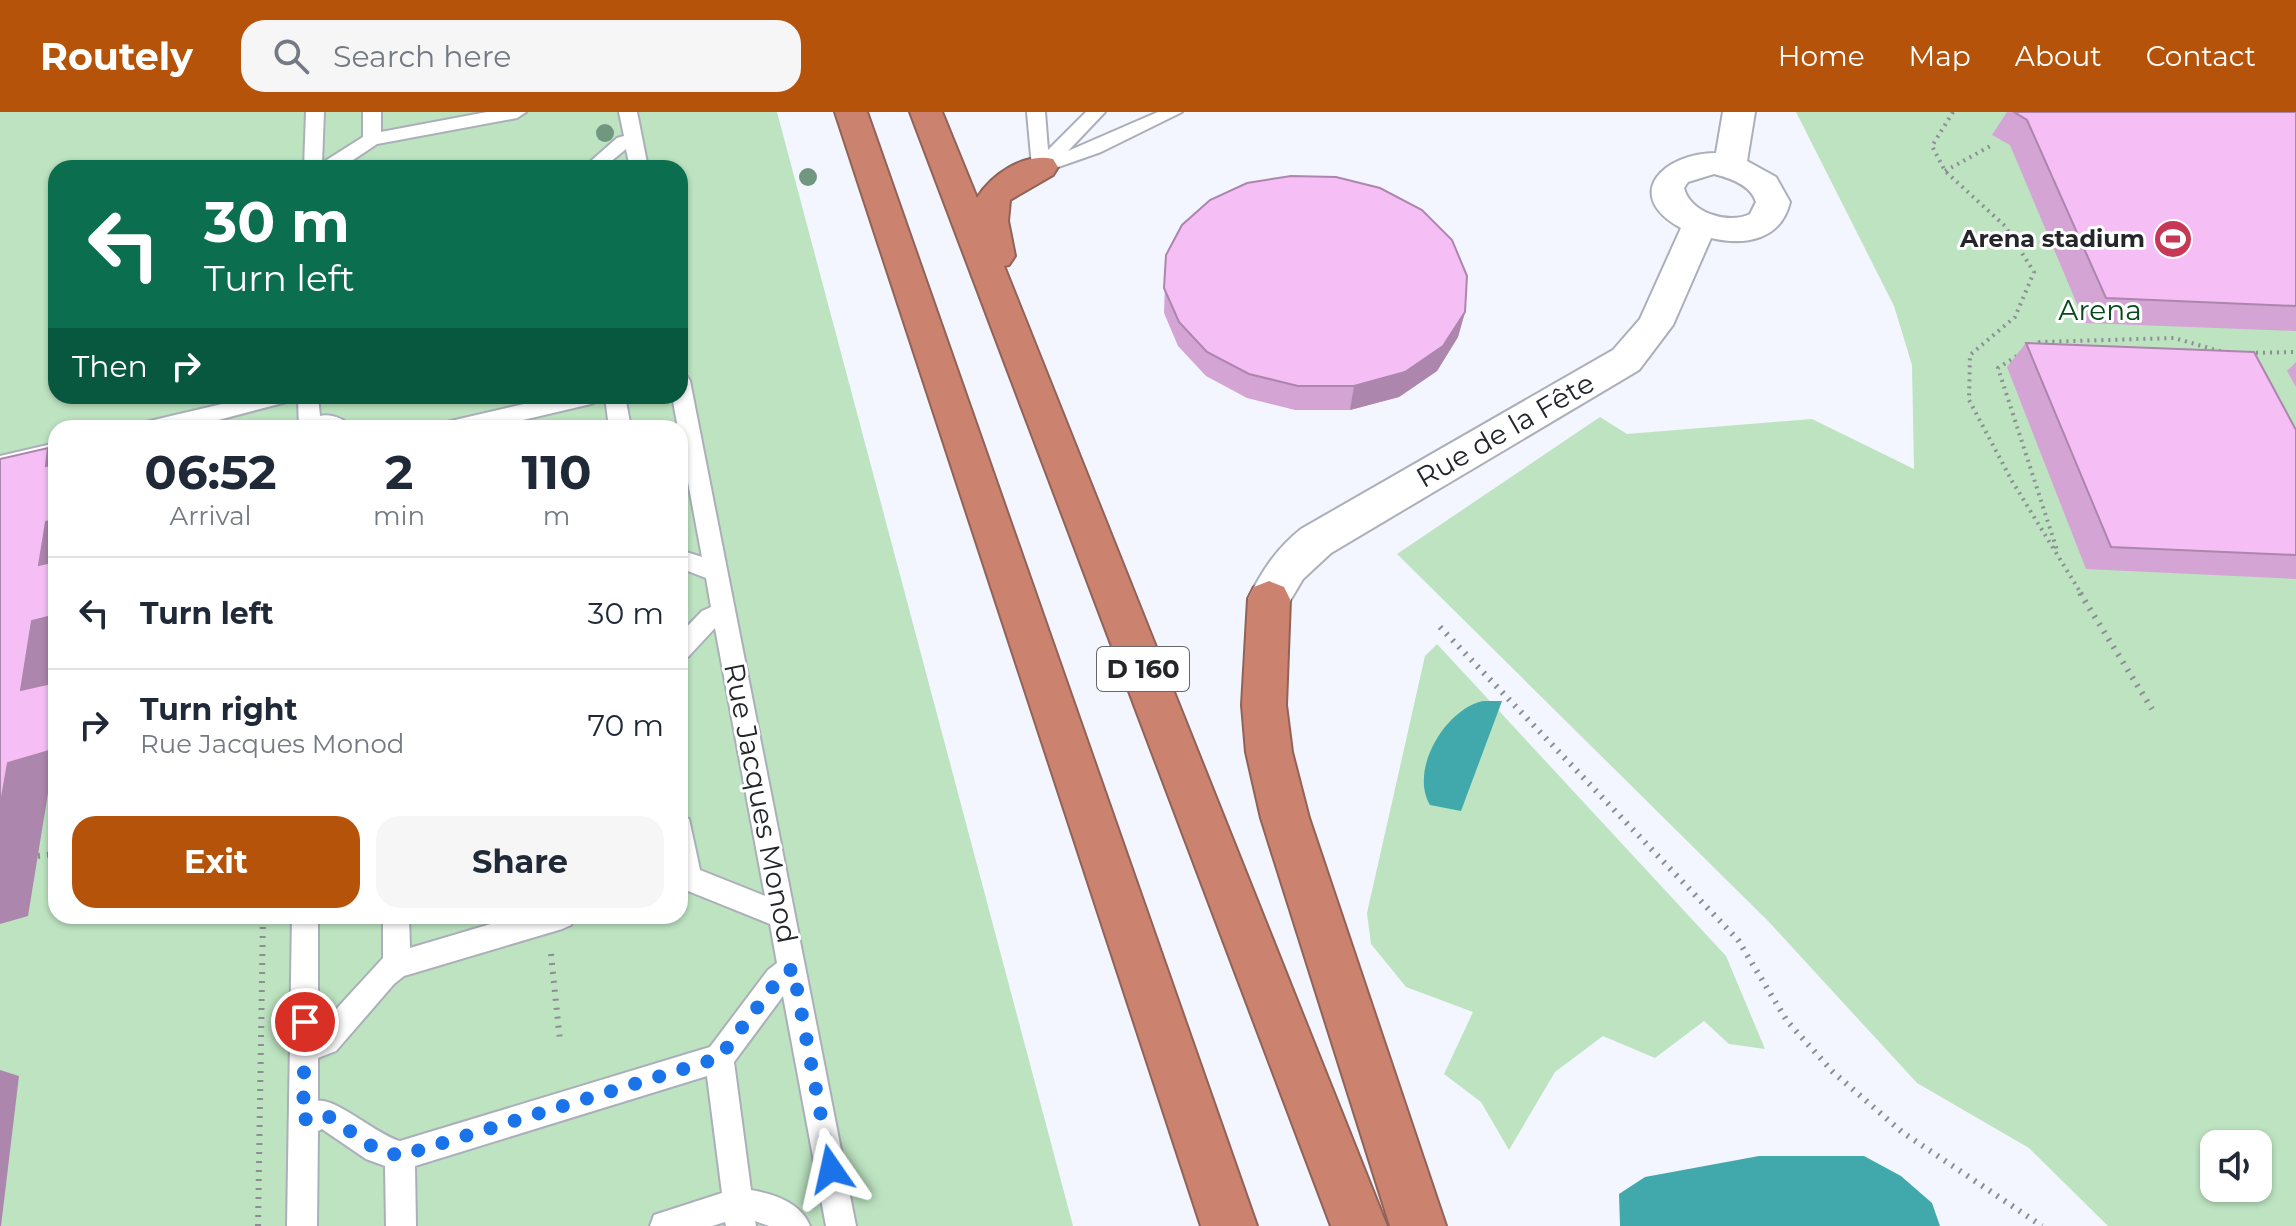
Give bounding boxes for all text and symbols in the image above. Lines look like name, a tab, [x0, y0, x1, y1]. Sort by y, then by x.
search box	[241, 20, 801, 92]
text: Routely	[40, 33, 193, 80]
icon: search	[269, 34, 313, 78]
text: Search here	[333, 38, 511, 75]
text: Home	[1778, 39, 1865, 73]
text: Map	[1909, 39, 1971, 73]
text: About	[2015, 39, 2102, 73]
text: Contact	[2146, 39, 2256, 73]
text: 30 m	[204, 188, 350, 256]
icon: left	[72, 192, 176, 296]
sports icon: Arena stadium	[2152, 218, 2194, 260]
place label: Arena stadium	[1959, 224, 2145, 253]
text: Turn left	[204, 256, 355, 300]
park label: Arena	[2058, 293, 2142, 327]
icon: right	[164, 344, 208, 388]
text: Then	[72, 348, 148, 385]
street label: Rue de la Fête	[1410, 365, 1600, 495]
text: 06:52	[144, 443, 277, 501]
text: 2	[385, 443, 413, 501]
text: 110	[521, 443, 592, 501]
text: Arrival	[169, 500, 252, 532]
text: min	[373, 500, 425, 532]
text: m	[543, 500, 570, 532]
icon: left	[72, 591, 116, 635]
text: Turn left	[140, 595, 273, 632]
text: 30 m	[588, 595, 664, 632]
road number: D 160	[1097, 647, 1189, 691]
street label: Rue Jacques Monod	[717, 660, 805, 946]
text: Turn right	[140, 691, 297, 728]
icon: right	[72, 703, 116, 747]
text: 70 m	[587, 707, 664, 744]
text: Rue Jacques Monod	[140, 728, 405, 760]
button: Exit	[72, 816, 360, 908]
button: Share	[376, 816, 664, 908]
pin	[271, 988, 339, 1056]
icon: arrive	[283, 1000, 327, 1044]
position arrow	[789, 1127, 873, 1211]
map controls	[2200, 1130, 2272, 1202]
button: sound	[2200, 1130, 2272, 1202]

